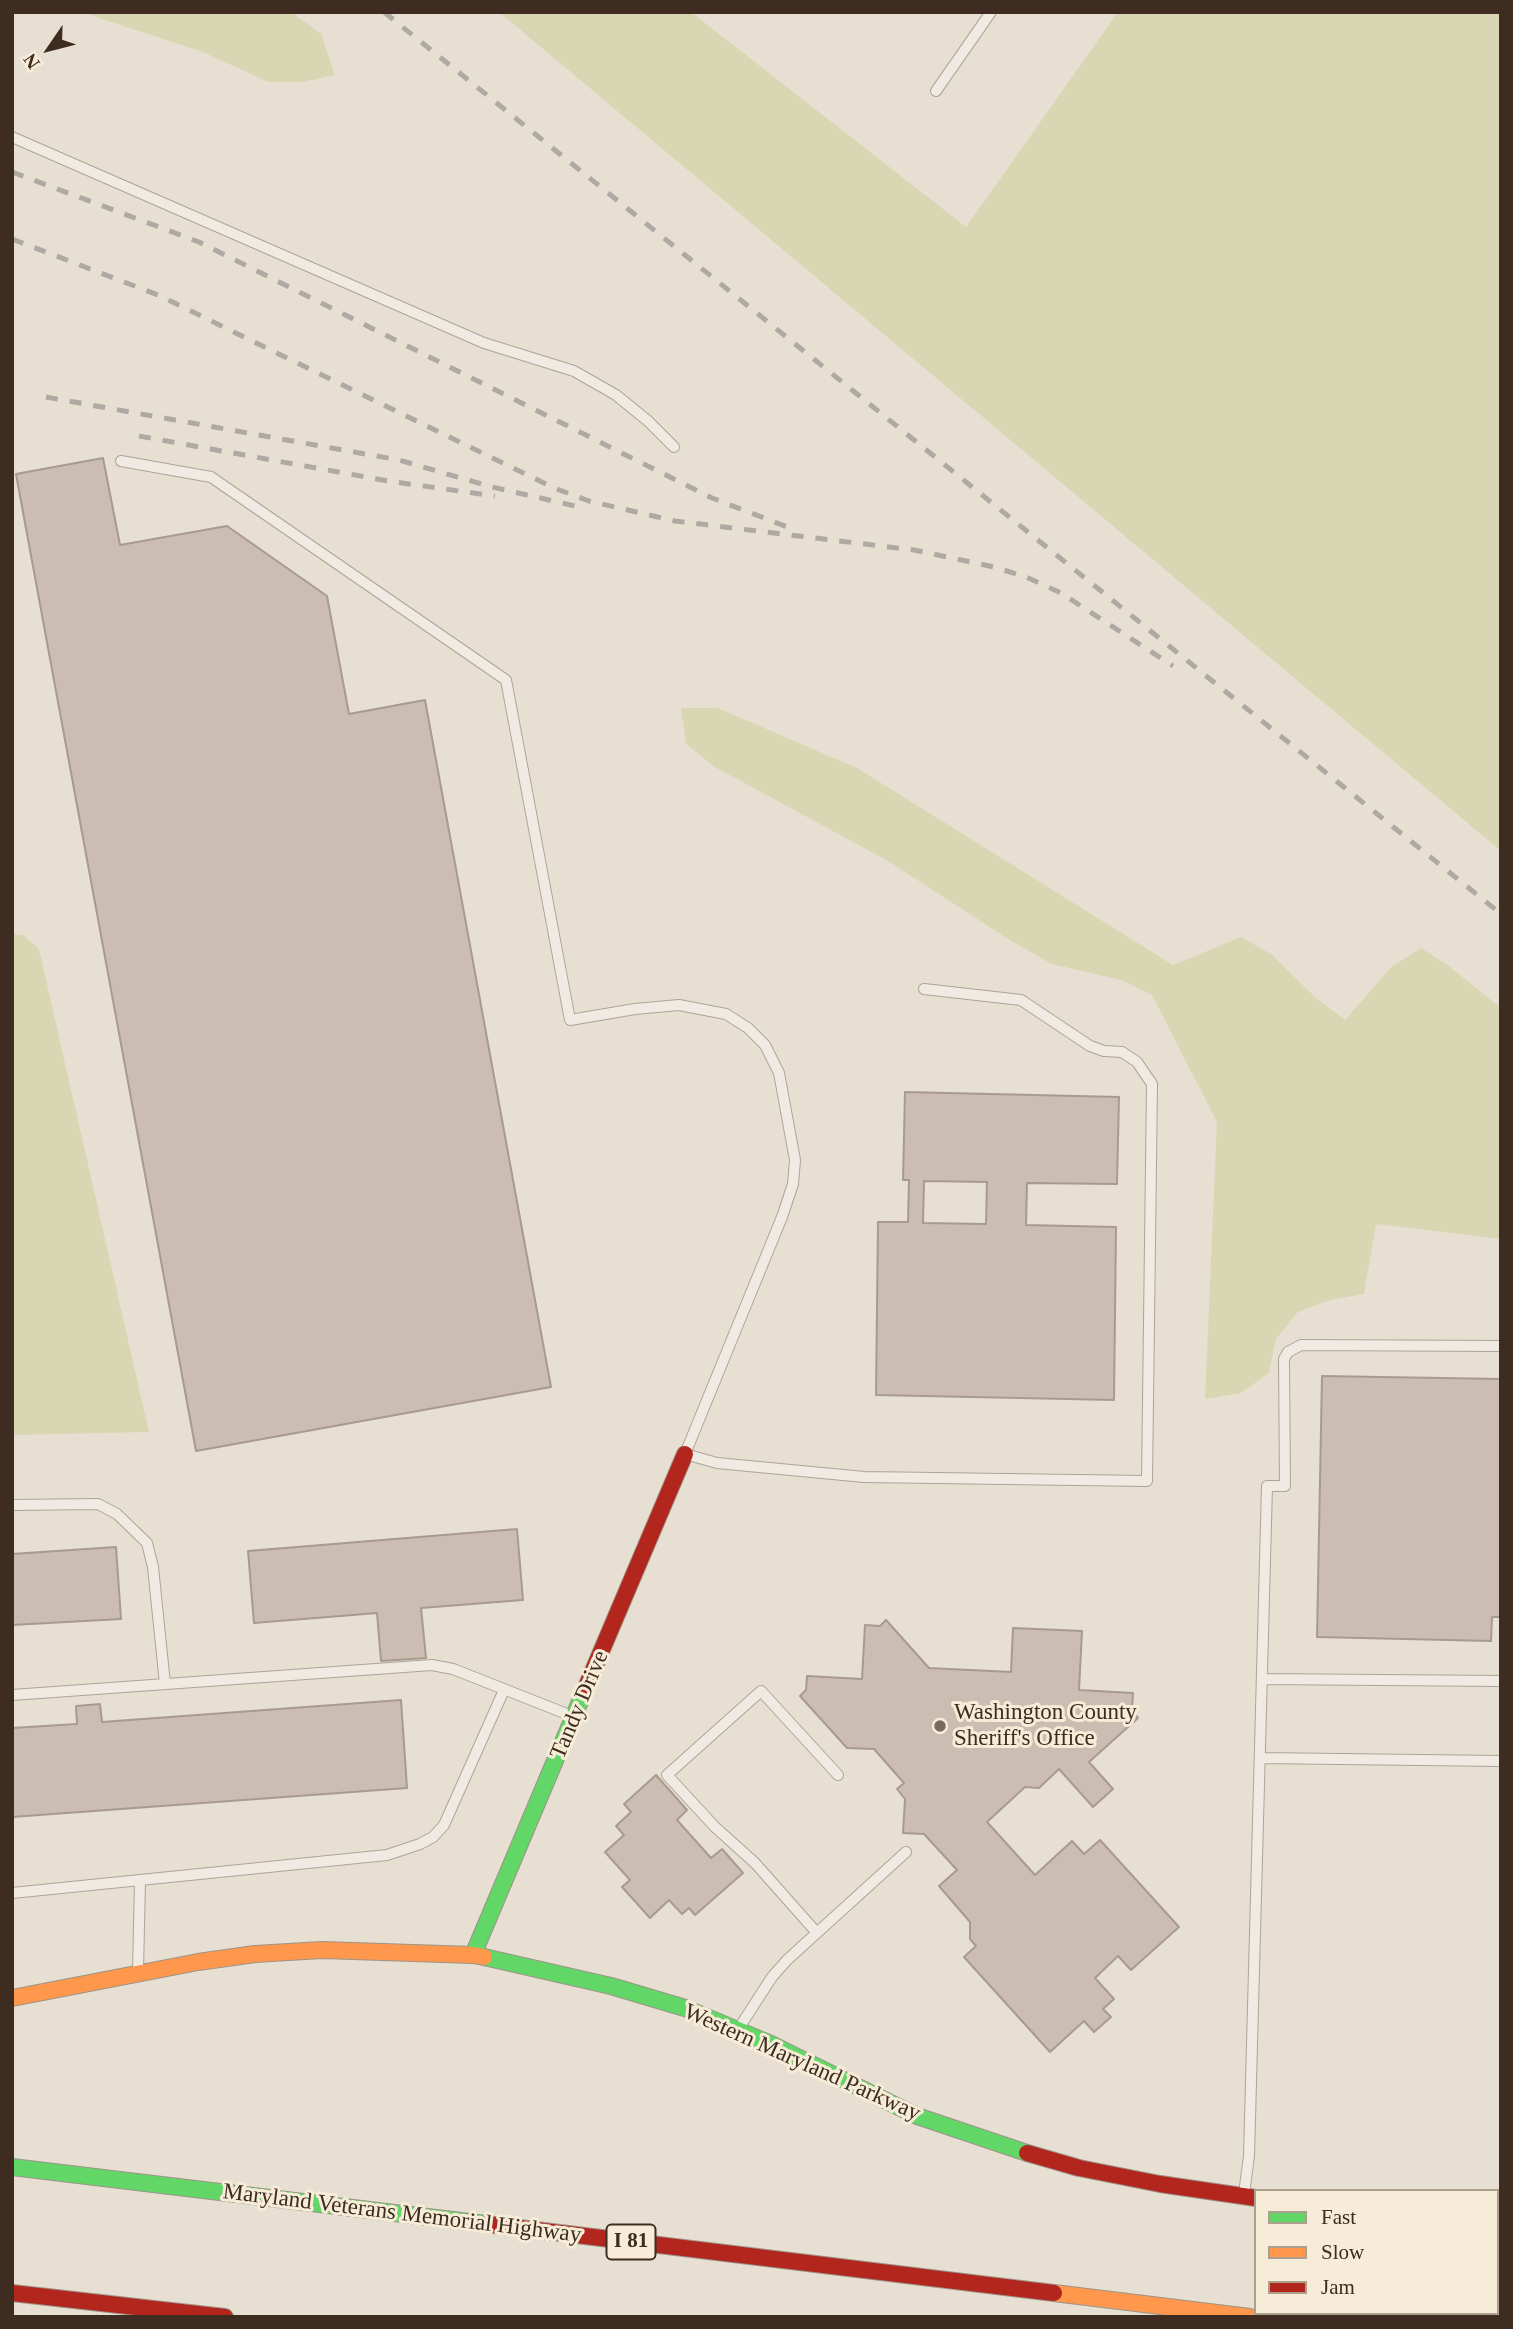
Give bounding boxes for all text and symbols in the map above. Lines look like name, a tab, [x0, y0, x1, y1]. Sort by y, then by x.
north arrow	[14, 14, 84, 84]
text: N	[19, 50, 44, 73]
street label: Tandy Drive	[545, 1647, 615, 1763]
place label: Washington County Sheriff's Office	[954, 1699, 1137, 1753]
marker: Washington County Sheriff's Office	[932, 1718, 948, 1734]
street label: Western Maryland Parkway	[679, 1998, 925, 2128]
street label: Maryland Veterans Memorial Highway	[221, 2178, 583, 2250]
legend	[1254, 2189, 1499, 2315]
text: Fast	[1321, 2205, 1356, 2229]
road number: I 81	[606, 2224, 656, 2260]
text: Slow	[1321, 2240, 1364, 2264]
text: Jam	[1321, 2275, 1355, 2299]

